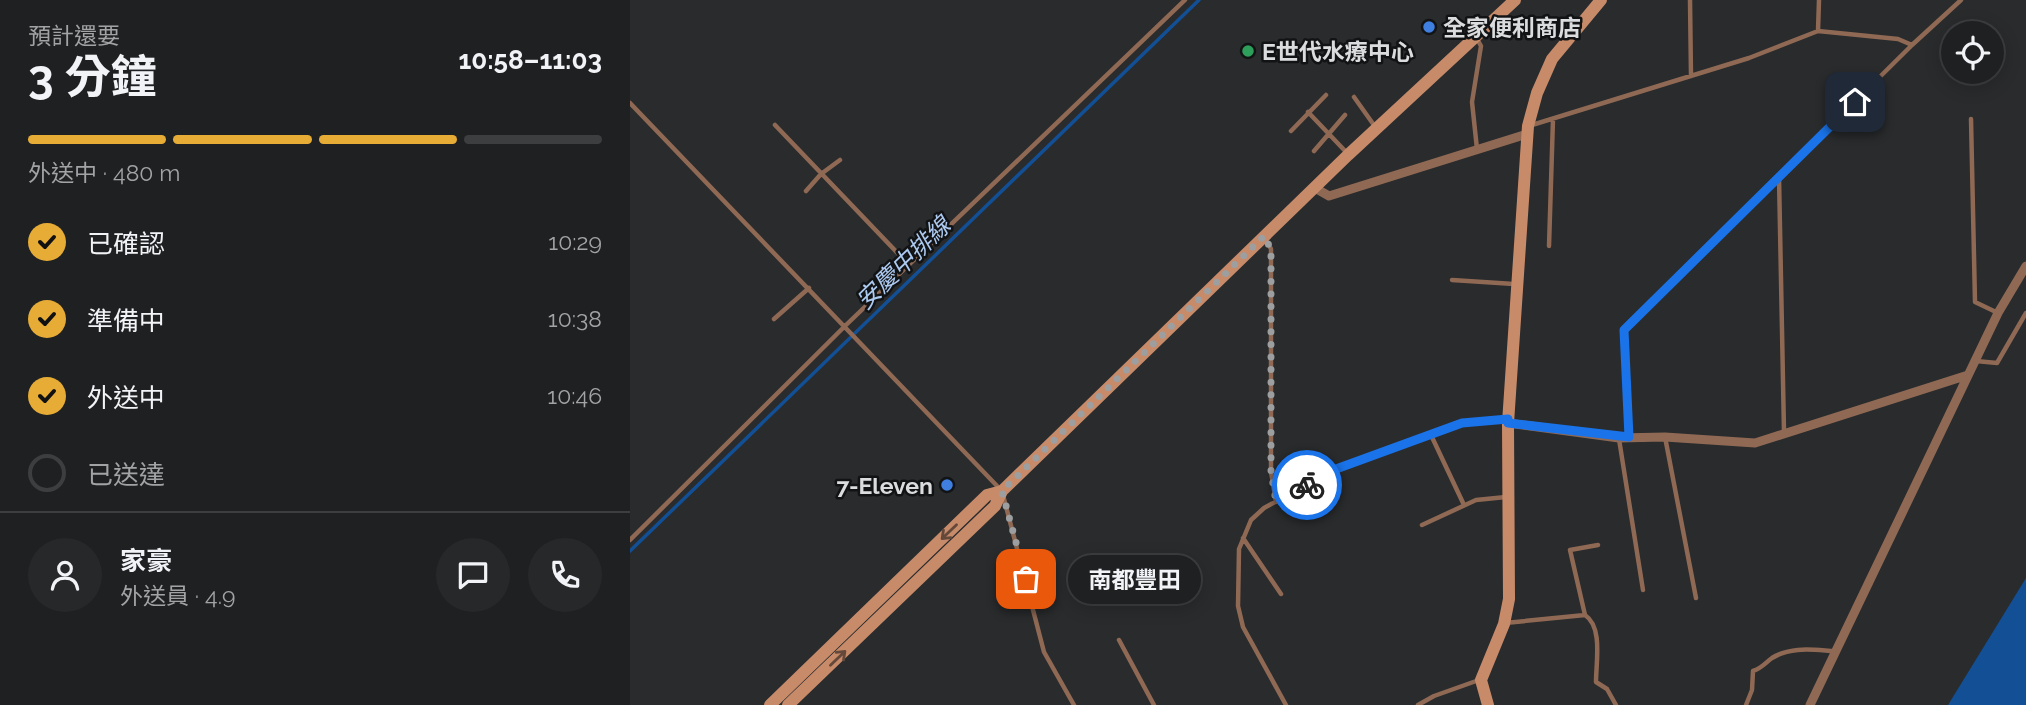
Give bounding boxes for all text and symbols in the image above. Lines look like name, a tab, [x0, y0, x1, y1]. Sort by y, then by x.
place label: 全家便利商店	[1443, 14, 1581, 41]
marker: 全家便利商店	[1421, 19, 1437, 35]
map controls	[1941, 21, 2004, 84]
button: locate	[1941, 21, 2004, 84]
text: 預計還要	[28, 22, 120, 49]
place label: E世代水療中心	[1262, 38, 1414, 65]
marker: E世代水療中心	[1240, 43, 1256, 59]
text: 10:58–11:03	[458, 45, 602, 75]
text: 3 分鐘	[28, 50, 157, 104]
pin	[1825, 72, 1885, 132]
icon: home	[1836, 83, 1874, 121]
text: 外送中 · 480 m	[28, 159, 180, 186]
water label: 安慶中排線	[850, 209, 958, 315]
icon: check	[28, 223, 66, 261]
text: 10:29	[548, 228, 602, 255]
text: 已確認	[87, 229, 165, 259]
icon: check	[28, 300, 66, 338]
text: 10:38	[548, 305, 602, 332]
text: 準備中	[87, 306, 165, 336]
icon: check	[28, 377, 66, 415]
text: 10:46	[547, 382, 602, 409]
text: 外送中	[87, 383, 165, 413]
courier	[1272, 450, 1342, 520]
text: 已送達	[87, 460, 165, 490]
icon: bike	[1288, 466, 1326, 504]
place label: 7-Eleven	[837, 472, 933, 499]
marker: 7-Eleven	[939, 477, 955, 493]
one-way arrow	[941, 524, 958, 541]
button: person	[28, 538, 102, 612]
button: chat	[436, 538, 510, 612]
button: phone	[528, 538, 602, 612]
text: 家豪	[120, 546, 172, 576]
pin	[996, 549, 1056, 609]
callout: 南都豐田	[1068, 554, 1201, 604]
icon: bag	[1007, 560, 1045, 598]
text: 南都豐田	[1089, 566, 1181, 593]
text: 外送員 · 4.9	[120, 582, 235, 609]
one-way arrow	[829, 649, 846, 666]

